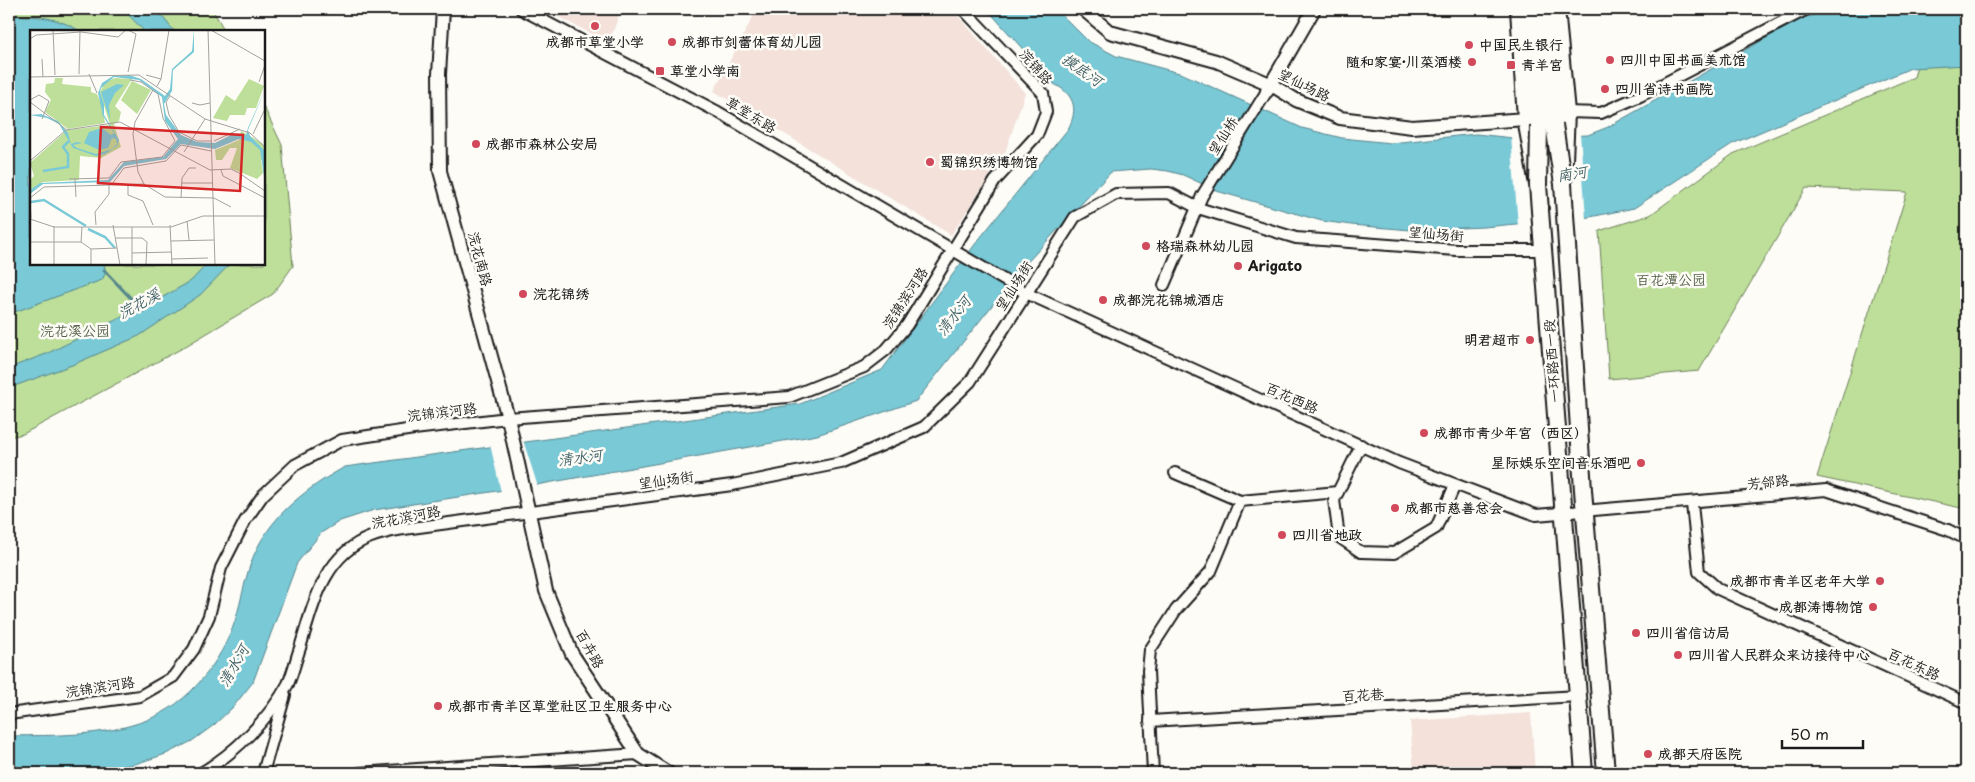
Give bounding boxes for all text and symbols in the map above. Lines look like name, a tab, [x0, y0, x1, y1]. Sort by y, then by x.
marker: 成都市草堂小学	[589, 20, 601, 32]
inset map	[30, 30, 265, 265]
place label: 成都市草堂小学	[546, 31, 644, 52]
place label: 成都市剑蕾体育幼儿园	[682, 31, 822, 52]
place label: 中国民生银行	[1479, 34, 1563, 55]
marker: 成都市剑蕾体育幼儿园	[666, 36, 678, 48]
marker: 中国民生银行	[1463, 39, 1475, 51]
street label: 浣锦路	[1015, 44, 1058, 89]
water label: 摸底河	[1058, 46, 1110, 93]
place label: 四川中国书画美术馆	[1620, 49, 1746, 70]
place label: 随和家宴·川菜酒楼	[1346, 51, 1462, 72]
place label: 青羊宫	[1521, 54, 1563, 75]
marker: 四川中国书画美术馆	[1604, 54, 1616, 66]
marker: 随和家宴·川菜酒楼	[1466, 56, 1478, 68]
marker: 青羊宫	[1505, 59, 1517, 71]
place label: 草堂小学南	[670, 60, 740, 81]
street label: 望仙场路	[1274, 63, 1334, 106]
marker: 草堂小学南	[654, 65, 666, 77]
place label: 四川省诗书画院	[1615, 78, 1713, 99]
marker: 四川省诗书画院	[1599, 83, 1611, 95]
street label: 草堂东路	[722, 91, 781, 138]
street label: 望仙桥	[1203, 112, 1243, 159]
place label: 成都市森林公安局	[486, 133, 598, 154]
marker: 成都市森林公安局	[470, 138, 482, 150]
place label: 蜀锦织绣博物馆	[940, 151, 1038, 172]
marker: 蜀锦织绣博物馆	[924, 156, 936, 168]
water label: 南河	[1555, 158, 1591, 186]
street label: 望仙场街	[1407, 221, 1465, 246]
street label: 浣花南路	[463, 229, 498, 289]
place label: 格瑞森林幼儿园	[1156, 235, 1254, 256]
marker: 格瑞森林幼儿园	[1140, 240, 1152, 252]
place label: Arigato	[1247, 255, 1302, 276]
street label: 望仙场街	[990, 257, 1038, 315]
marker: Arigato	[1232, 260, 1244, 272]
street label: 浣锦滨河路	[877, 263, 932, 333]
park label: 百花潭公园	[1636, 269, 1706, 290]
water label: 浣花溪	[113, 281, 164, 324]
place label: 浣花锦绣	[533, 283, 590, 304]
marker: 浣花锦绣	[517, 288, 529, 300]
water label: 清水河	[930, 288, 978, 340]
place label: 成都浣花锦城酒店	[1113, 289, 1225, 310]
marker: 成都浣花锦城酒店	[1097, 294, 1109, 306]
street label: 一环路西一段	[1538, 318, 1565, 404]
park label: 浣花溪公园	[40, 320, 110, 341]
place label: 明君超市	[1464, 329, 1520, 350]
marker: 明君超市	[1524, 334, 1536, 346]
street label: 百花西路	[1262, 377, 1322, 419]
street label: 浣锦滨河路	[406, 397, 478, 426]
place label: 成都市青少年宫（西区）	[1434, 422, 1588, 443]
marker: 成都市青少年宫（西区）	[1418, 427, 1430, 439]
water label: 清水河	[556, 442, 607, 471]
place label: 星际娱乐空间音乐酒吧	[1491, 452, 1631, 473]
marker: 星际娱乐空间音乐酒吧	[1635, 457, 1647, 469]
street label: 望仙场街	[637, 465, 695, 494]
street label: 芳邻路	[1746, 469, 1790, 494]
place label: 成都市慈善总会	[1405, 497, 1503, 518]
street label: 浣花滨河路	[370, 500, 442, 533]
marker: 成都市慈善总会	[1389, 502, 1401, 514]
place label: 四川省地政	[1292, 524, 1362, 545]
marker: 四川省地政	[1276, 529, 1288, 541]
place label: 成都市青羊区老年大学	[1730, 570, 1870, 591]
marker: 成都市青羊区老年大学	[1874, 575, 1886, 587]
place label: 成都涛博物馆	[1779, 596, 1863, 617]
marker: 成都涛博物馆	[1867, 601, 1879, 613]
place label: 四川省信访局	[1646, 622, 1730, 643]
street label: 百卉路	[571, 625, 610, 672]
marker: 四川省信访局	[1630, 627, 1642, 639]
water label: 清水河	[211, 637, 255, 690]
street label: 百花东路	[1884, 642, 1944, 685]
place label: 四川省人民群众来访接待中心	[1688, 644, 1870, 665]
marker: 四川省人民群众来访接待中心	[1672, 649, 1684, 661]
street label: 浣锦滨河路	[64, 671, 136, 702]
street label: 百花巷	[1341, 683, 1385, 706]
place label: 成都市青羊区草堂社区卫生服务中心	[448, 695, 672, 716]
marker: 成都市青羊区草堂社区卫生服务中心	[432, 700, 444, 712]
scale bar	[1782, 717, 1864, 749]
text: 50 m	[1790, 722, 1829, 745]
place label: 成都天府医院	[1658, 743, 1742, 764]
marker: 成都天府医院	[1642, 748, 1654, 760]

